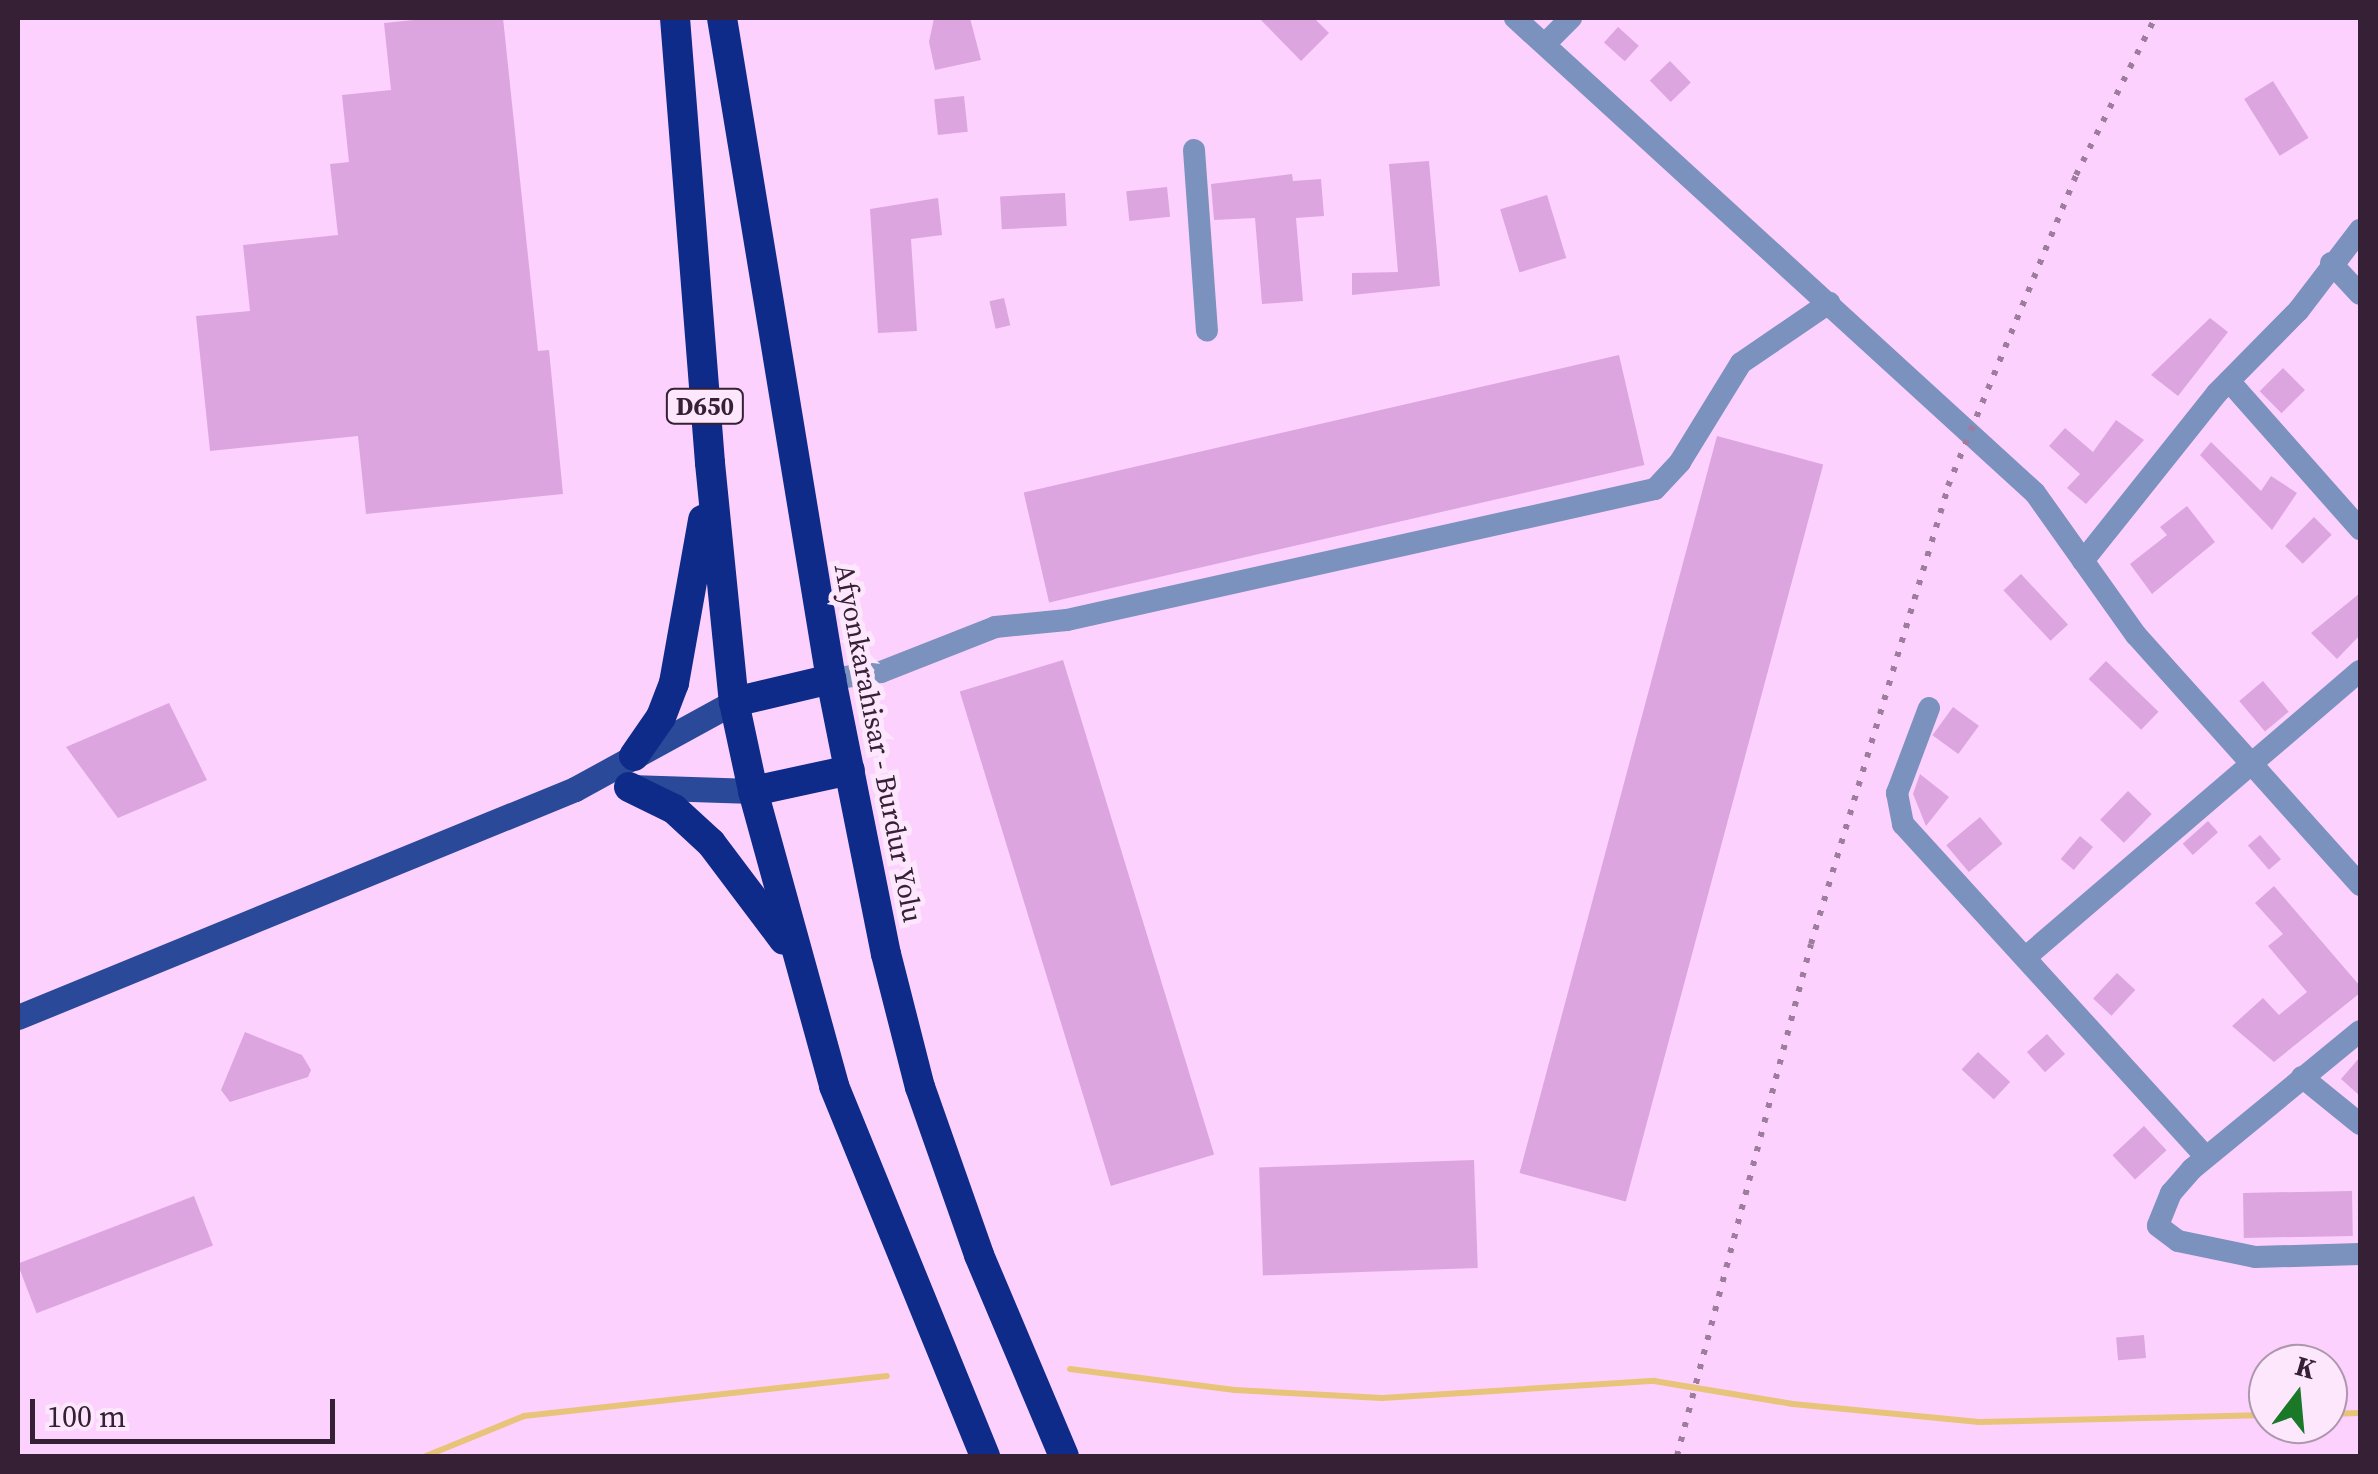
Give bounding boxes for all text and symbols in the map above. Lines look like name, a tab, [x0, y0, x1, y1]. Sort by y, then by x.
road number: D650	[665, 386, 745, 426]
street label: Afyonkarahisar - Burdur Yolu	[828, 561, 930, 925]
north arrow	[2248, 1344, 2348, 1444]
text: K	[2291, 1346, 2320, 1388]
scale bar	[35, 1379, 340, 1441]
text: 100 m	[47, 1396, 126, 1437]

